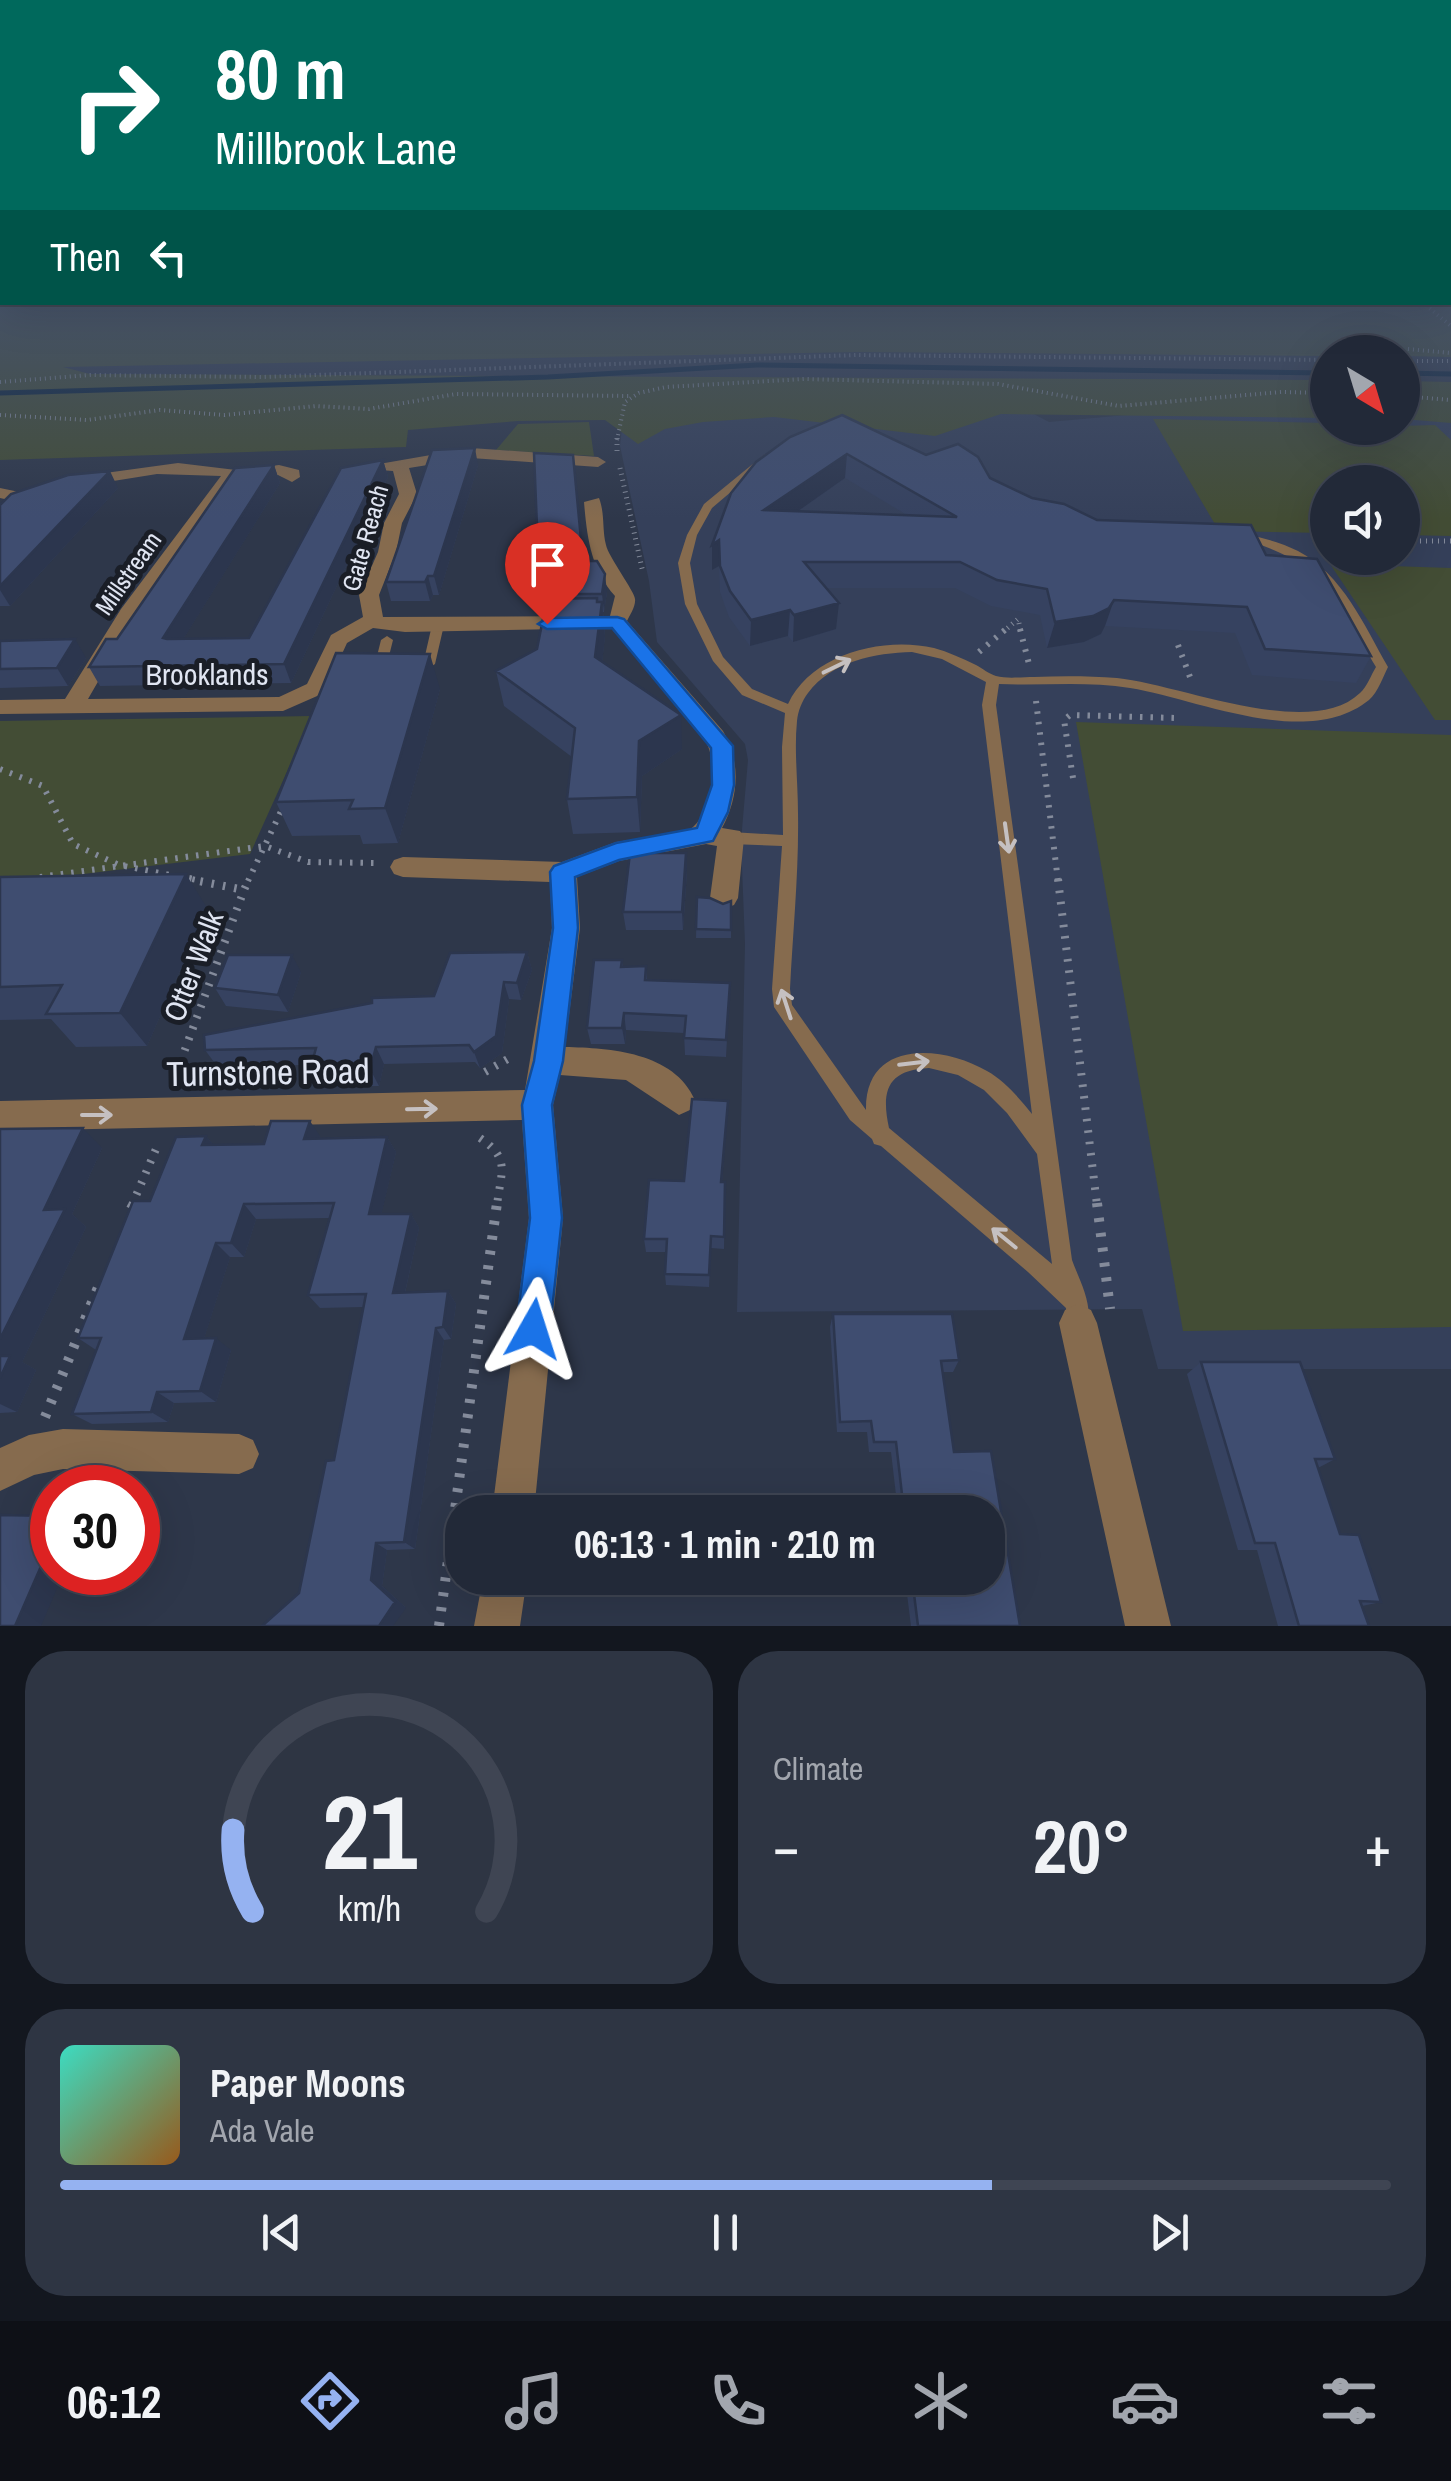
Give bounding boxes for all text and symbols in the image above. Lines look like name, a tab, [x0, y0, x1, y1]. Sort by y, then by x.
text: 80 m	[215, 27, 346, 121]
icon: right	[50, 40, 180, 170]
text: Millbrook Lane	[215, 117, 457, 178]
icon: left	[141, 230, 196, 285]
text: Then	[50, 232, 121, 283]
north arrow	[1310, 335, 1420, 445]
map controls	[1310, 335, 1420, 575]
button: sound	[1310, 465, 1420, 575]
street label: Gate Reach	[334, 481, 396, 595]
pin	[505, 522, 590, 625]
street label: Millstream	[87, 525, 169, 621]
icon: arrive	[520, 537, 575, 592]
street label: Brooklands	[145, 654, 269, 694]
one-way arrow	[821, 656, 851, 675]
one-way arrow	[998, 821, 1017, 853]
street label: Otter Walk	[154, 904, 233, 1027]
one-way arrow	[776, 988, 794, 1020]
street label: Turnstone Road	[166, 1047, 370, 1097]
one-way arrow	[897, 1053, 930, 1072]
one-way arrow	[406, 1100, 438, 1118]
one-way arrow	[80, 1106, 113, 1124]
one-way arrow	[992, 1227, 1018, 1249]
position arrow	[481, 1277, 585, 1381]
speed limit sign: 30	[30, 1465, 160, 1595]
text: 06:13 · 1 min · 210 m	[574, 1519, 876, 1570]
text: Climate	[773, 1747, 863, 1790]
text: 21	[322, 1761, 417, 1901]
text: 20°	[1033, 1795, 1131, 1896]
text: −	[773, 1809, 799, 1883]
text: +	[1365, 1809, 1391, 1883]
text: km/h	[337, 1884, 401, 1932]
text: Paper Moons	[210, 2058, 406, 2109]
text: Ada Vale	[210, 2109, 315, 2152]
icon: previous	[254, 2205, 309, 2260]
icon: pause	[698, 2205, 753, 2260]
icon: next	[1142, 2205, 1197, 2260]
icon: directions	[295, 2366, 365, 2436]
icon: music	[499, 2366, 569, 2436]
icon: phone	[703, 2366, 773, 2436]
icon: climate	[906, 2366, 976, 2436]
icon: car	[1110, 2366, 1180, 2436]
icon: filters	[1314, 2366, 1384, 2436]
text: 06:12	[67, 2371, 161, 2432]

